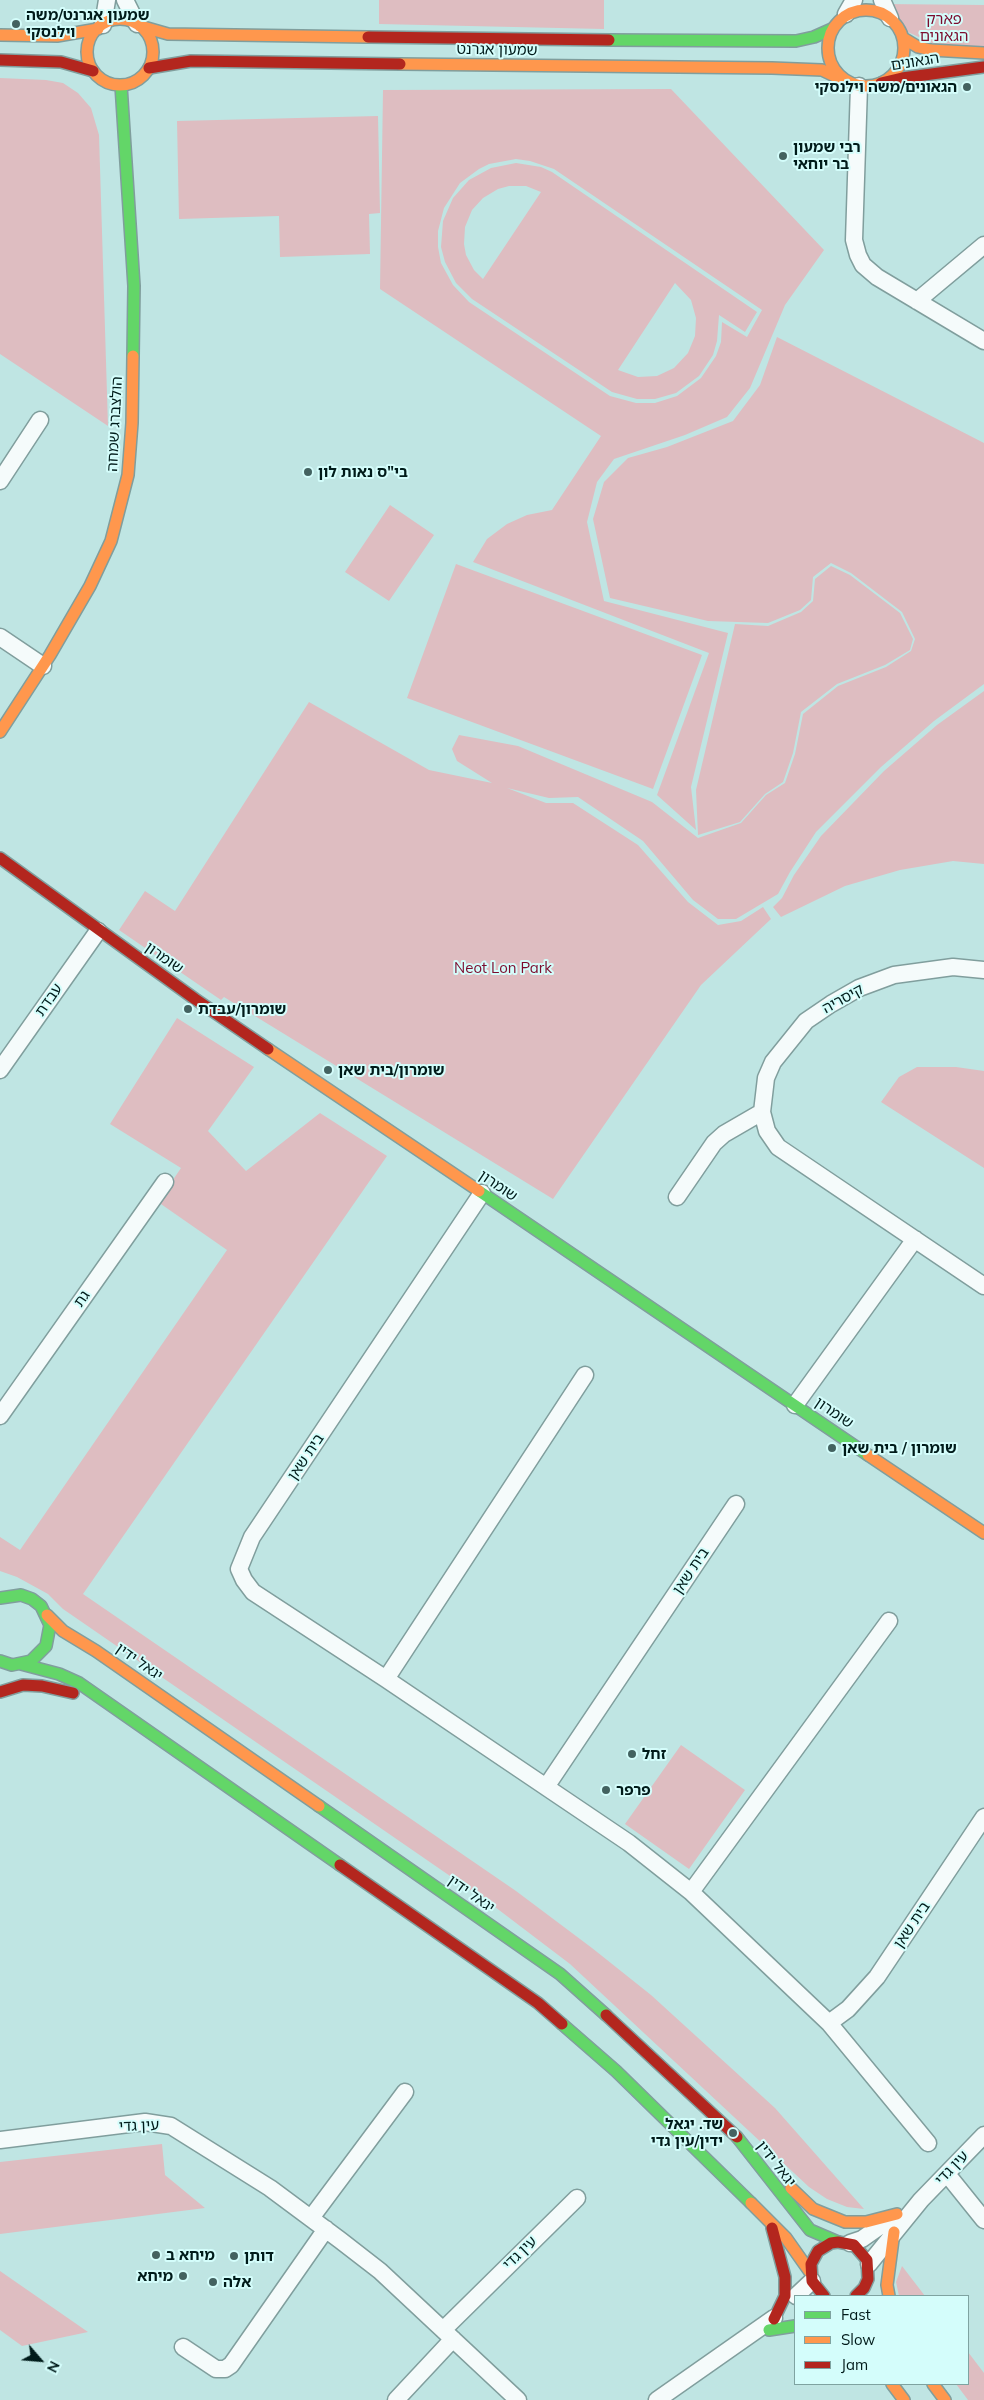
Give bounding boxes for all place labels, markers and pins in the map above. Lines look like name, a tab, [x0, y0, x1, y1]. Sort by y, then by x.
place label: שמעון אגרנט/משה וילנסקי	[26, 6, 149, 41]
marker: שמעון אגרנט/משה וילנסקי	[10, 18, 22, 30]
place label: הגאונים/משה וילנסקי	[814, 78, 957, 96]
marker: הגאונים/משה וילנסקי	[961, 81, 973, 93]
place label: רבי שמעון בר יוחאי	[793, 138, 861, 173]
marker: רבי שמעון בר יוחאי	[777, 150, 789, 162]
place label: בי"ס נאות לון	[318, 463, 408, 481]
marker: בי"ס נאות לון	[302, 466, 314, 478]
place label: שומרון/עבדת	[198, 1000, 286, 1018]
marker: שומרון/עבדת	[182, 1003, 194, 1015]
place label: שומרון/בית שאן	[338, 1061, 444, 1079]
marker: שומרון/בית שאן	[322, 1064, 334, 1076]
place label: שומרון / בית שאן	[842, 1439, 957, 1457]
marker: שומרון / בית שאן	[826, 1442, 838, 1454]
place label: זחל	[642, 1745, 666, 1763]
marker: זחל	[626, 1748, 638, 1760]
place label: פרפר	[616, 1781, 651, 1799]
marker: פרפר	[600, 1784, 612, 1796]
place label: שד. יגאל ידין/עין גדי	[651, 2115, 723, 2150]
marker: שד. יגאל ידין/עין גדי	[727, 2127, 739, 2139]
place label: מיחא ב	[166, 2246, 215, 2264]
place label: דותן	[244, 2247, 274, 2265]
marker: מיחא ב	[150, 2249, 162, 2261]
marker: דותן	[228, 2250, 240, 2262]
place label: מיחא	[137, 2267, 173, 2285]
marker: מיחא	[177, 2270, 189, 2282]
place label: אלה	[223, 2273, 251, 2291]
marker: אלה	[207, 2276, 219, 2288]

